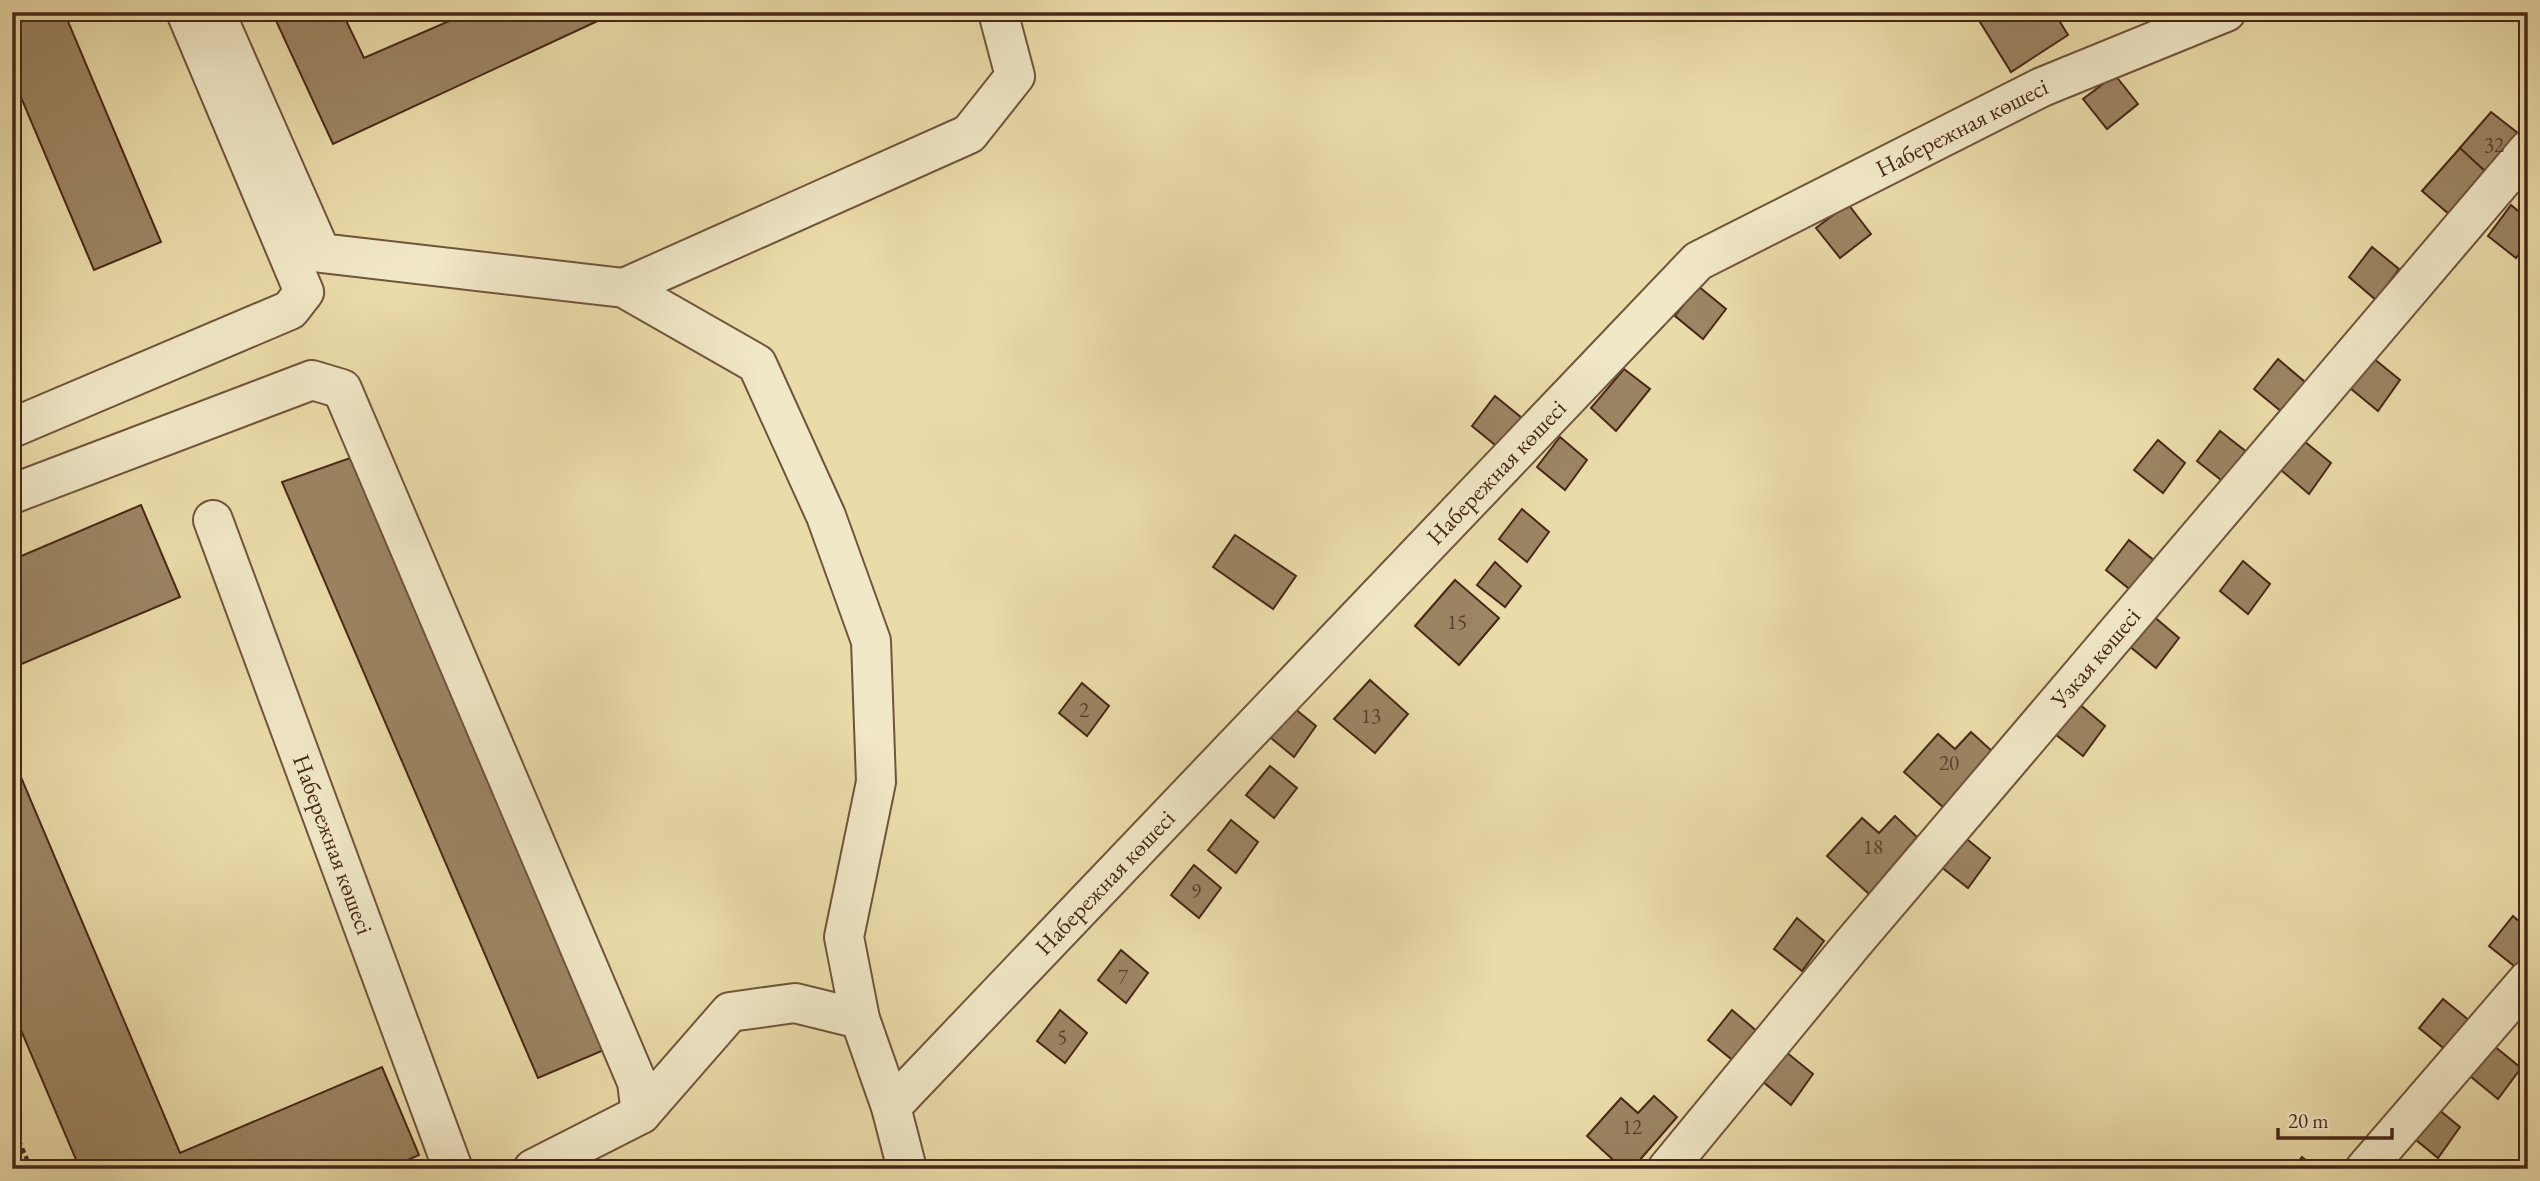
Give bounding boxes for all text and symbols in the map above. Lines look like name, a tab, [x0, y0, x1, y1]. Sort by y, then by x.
street label: Набережная көшесі	[1870, 70, 2053, 184]
house number: 32	[2484, 131, 2504, 158]
street label: Набережная көшесі	[1419, 393, 1573, 551]
street label: Узкая көшесі	[2043, 601, 2147, 715]
house number: 15	[1447, 608, 1467, 635]
house number: 2	[1079, 696, 1089, 723]
house number: 13	[1361, 702, 1381, 729]
house number: 20	[1939, 749, 1959, 776]
street label: Набережная көшесі	[286, 750, 381, 939]
street label: Набережная көшесі	[1028, 803, 1181, 962]
house number: 18	[1863, 833, 1883, 860]
house number: 9	[1191, 877, 1201, 904]
house number: 7	[1118, 963, 1129, 990]
house number: 5	[1057, 1023, 1067, 1050]
scale bar	[2278, 1097, 2391, 1141]
text: 20 m	[2288, 1107, 2329, 1134]
house number: 12	[1622, 1113, 1642, 1140]

